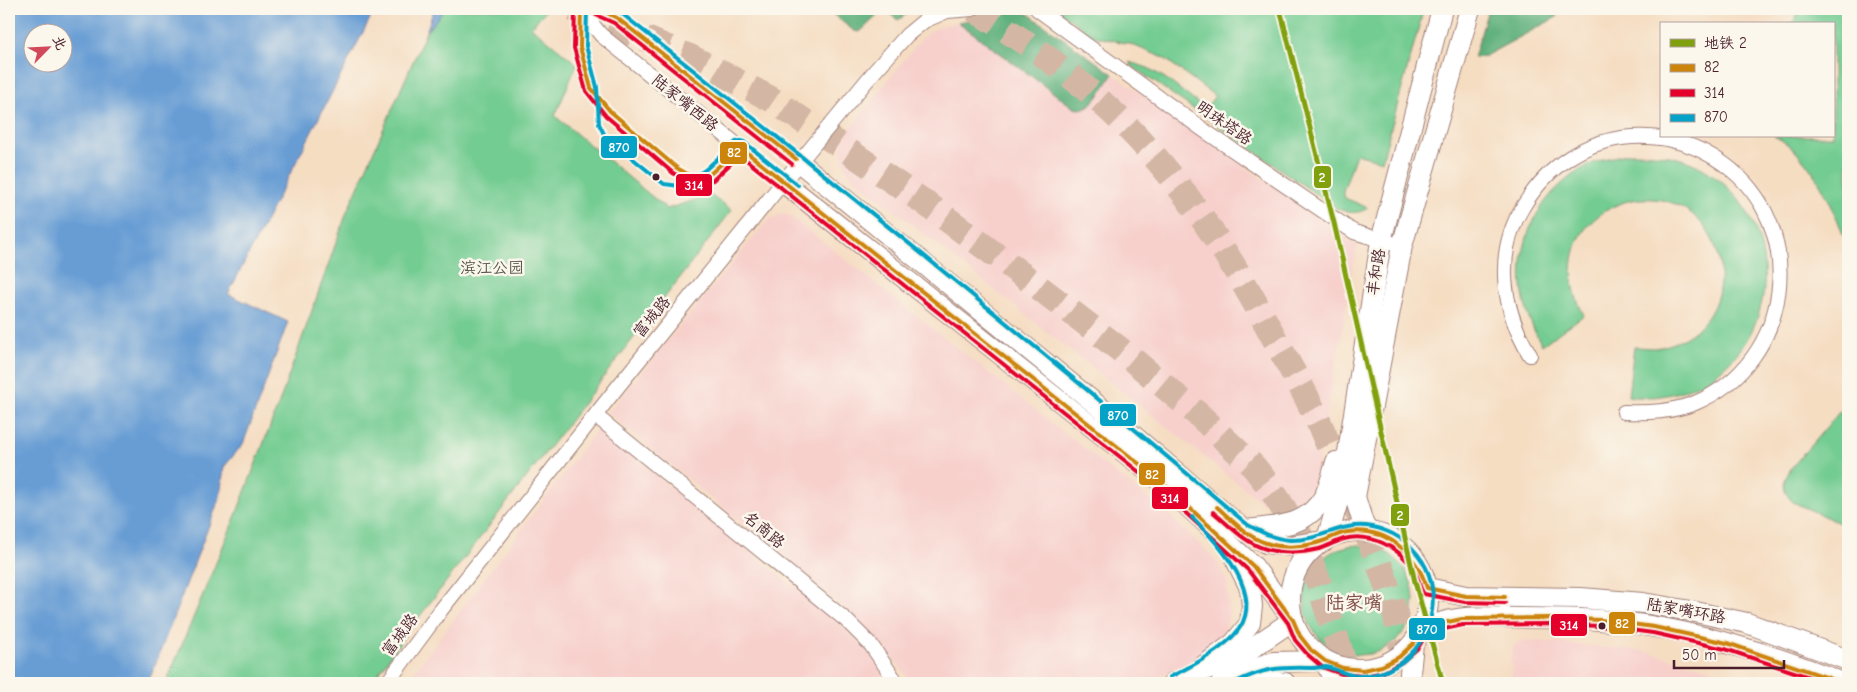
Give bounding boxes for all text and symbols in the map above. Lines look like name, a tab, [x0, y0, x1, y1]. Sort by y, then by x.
north arrow	[22, 22, 72, 72]
legend	[1660, 22, 1834, 138]
text: 北	[49, 33, 70, 53]
text: 地铁 2	[1704, 34, 1747, 52]
text: 82	[1704, 58, 1720, 76]
street label: 陆家嘴西路	[648, 71, 722, 135]
text: 314	[1704, 84, 1725, 102]
street label: 明珠塔路	[1193, 97, 1255, 149]
text: 870	[1704, 108, 1728, 126]
line badge: 870	[600, 135, 638, 159]
text: 870	[608, 139, 630, 156]
line badge: 82	[719, 141, 748, 165]
text: 82	[727, 144, 741, 161]
line badge: 2	[1313, 165, 1332, 189]
text: 2	[1319, 169, 1326, 186]
unlabelled marker	[651, 172, 661, 182]
line badge: 314	[675, 173, 713, 197]
text: 314	[685, 177, 704, 194]
street label: 丰和路	[1363, 247, 1389, 297]
park label: 滨江公园	[460, 259, 524, 277]
street label: 富城路	[630, 293, 674, 341]
line badge: 870	[1099, 403, 1137, 427]
text: 870	[1107, 407, 1129, 424]
line badge: 82	[1138, 462, 1166, 486]
text: 82	[1145, 466, 1159, 483]
line badge: 314	[1151, 486, 1189, 510]
text: 314	[1161, 490, 1180, 507]
line badge: 2	[1390, 503, 1410, 527]
text: 2	[1397, 507, 1404, 524]
street label: 名商路	[740, 508, 788, 552]
district label: 陆家嘴	[1325, 592, 1383, 614]
street label: 陆家嘴环路	[1645, 595, 1727, 627]
street label: 富城路	[378, 610, 422, 660]
line badge: 82	[1608, 611, 1636, 635]
line badge: 314	[1550, 613, 1588, 637]
text: 82	[1615, 615, 1629, 632]
line badge: 870	[1408, 617, 1446, 641]
text: 314	[1560, 617, 1579, 634]
text: 870	[1416, 621, 1438, 638]
unlabelled marker	[1597, 621, 1607, 631]
scale bar	[1674, 637, 1784, 669]
text: 50 m	[1682, 646, 1717, 664]

